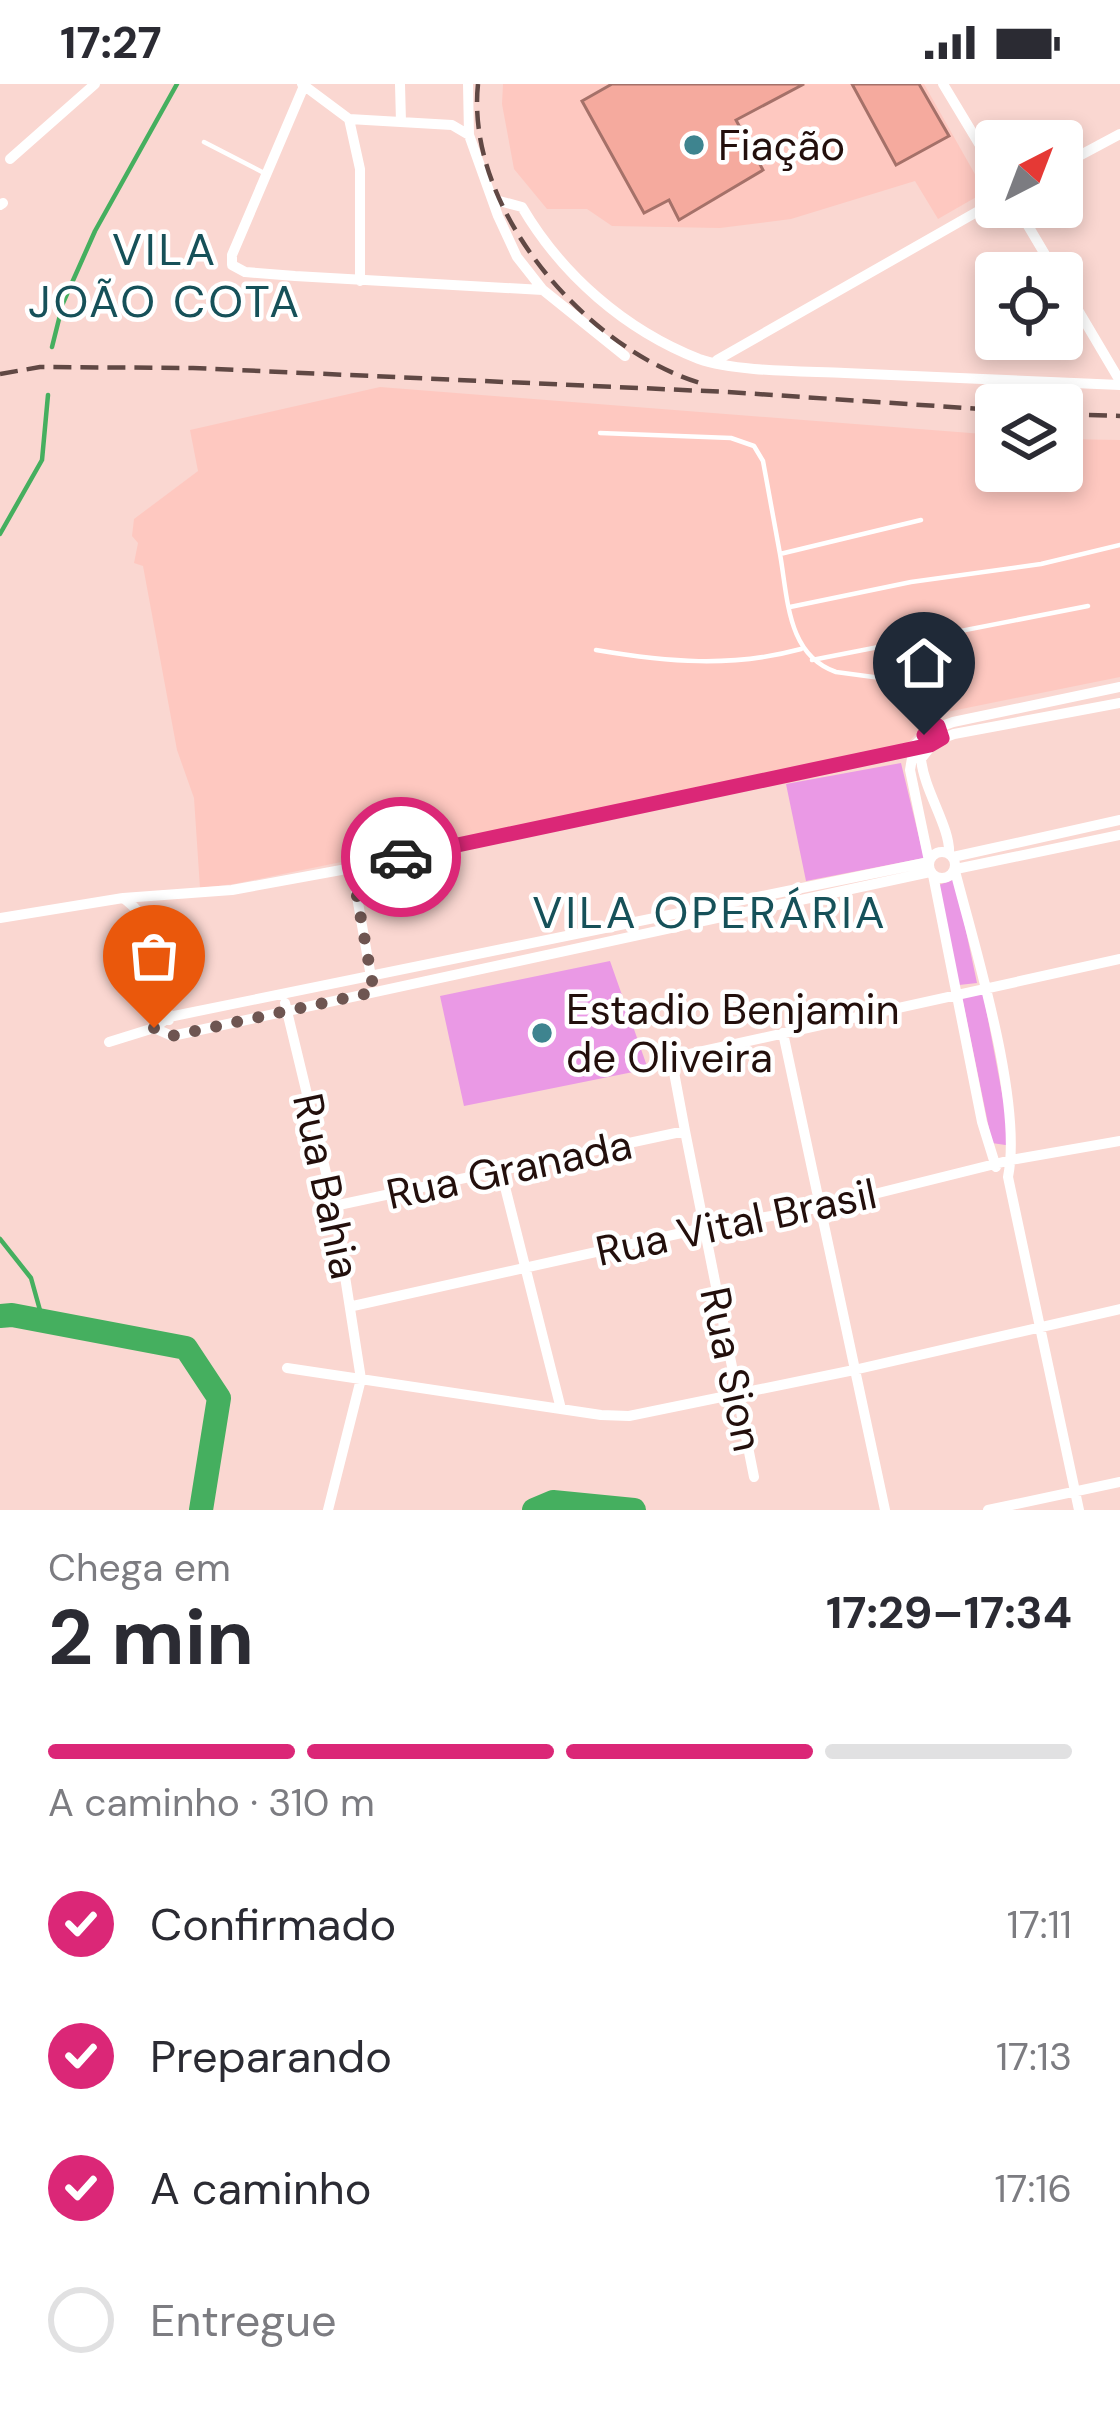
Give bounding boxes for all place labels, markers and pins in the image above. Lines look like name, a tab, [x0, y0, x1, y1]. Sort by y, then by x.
place label: Fiação	[718, 118, 845, 173]
marker: Fiação	[681, 132, 707, 158]
pin	[873, 612, 975, 735]
pin	[103, 905, 205, 1028]
place label: Estadio Benjamin de Oliveira	[566, 982, 900, 1085]
marker: Estadio Benjamin de Oliveira	[529, 1020, 555, 1046]

